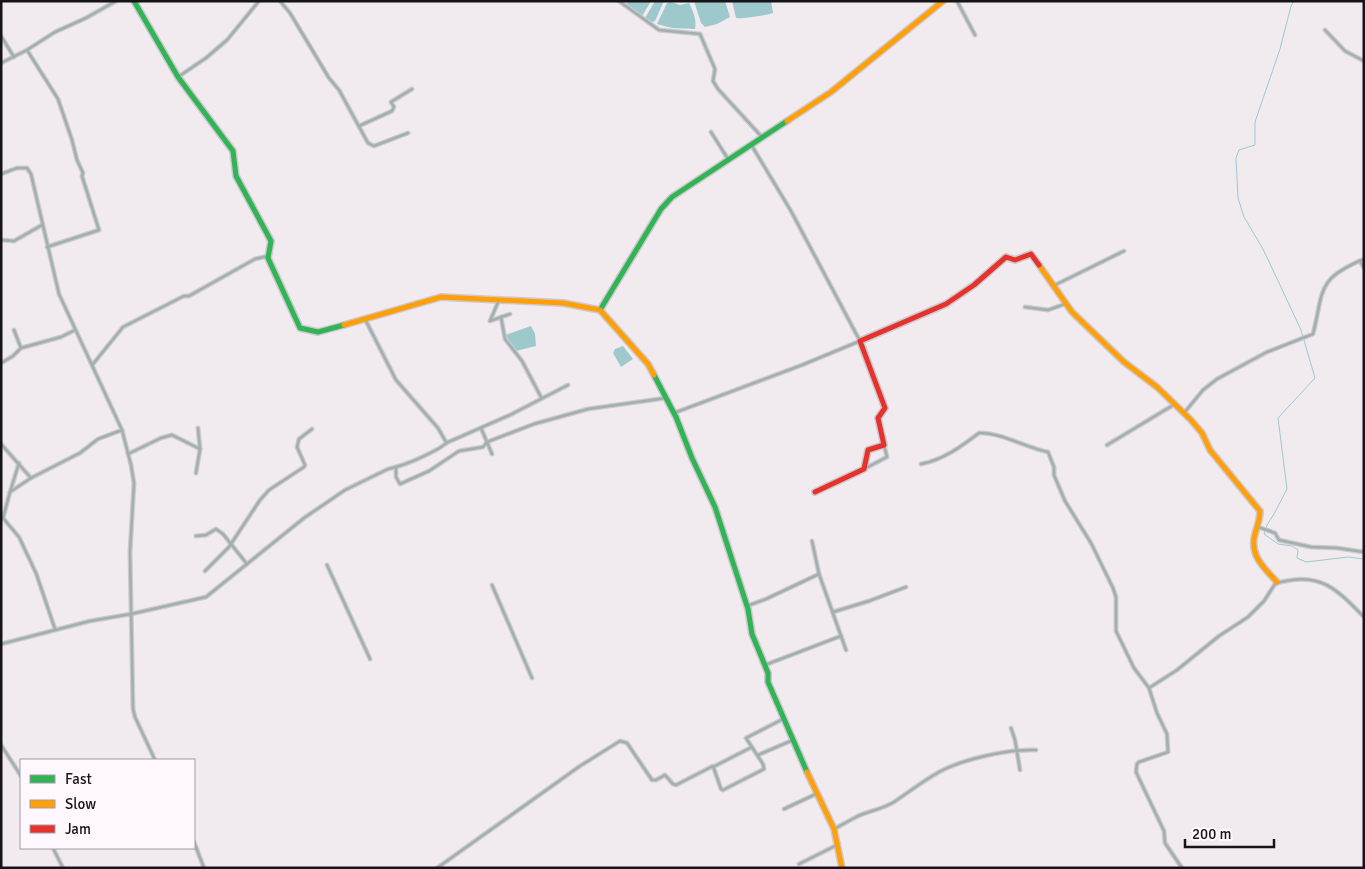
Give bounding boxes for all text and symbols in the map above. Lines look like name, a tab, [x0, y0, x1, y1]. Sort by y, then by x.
legend	[20, 759, 195, 849]
text: Fast	[65, 770, 92, 788]
text: Slow	[65, 795, 96, 813]
scale bar	[1185, 816, 1274, 848]
text: Jam	[65, 820, 91, 838]
text: 200 m	[1192, 825, 1232, 843]

